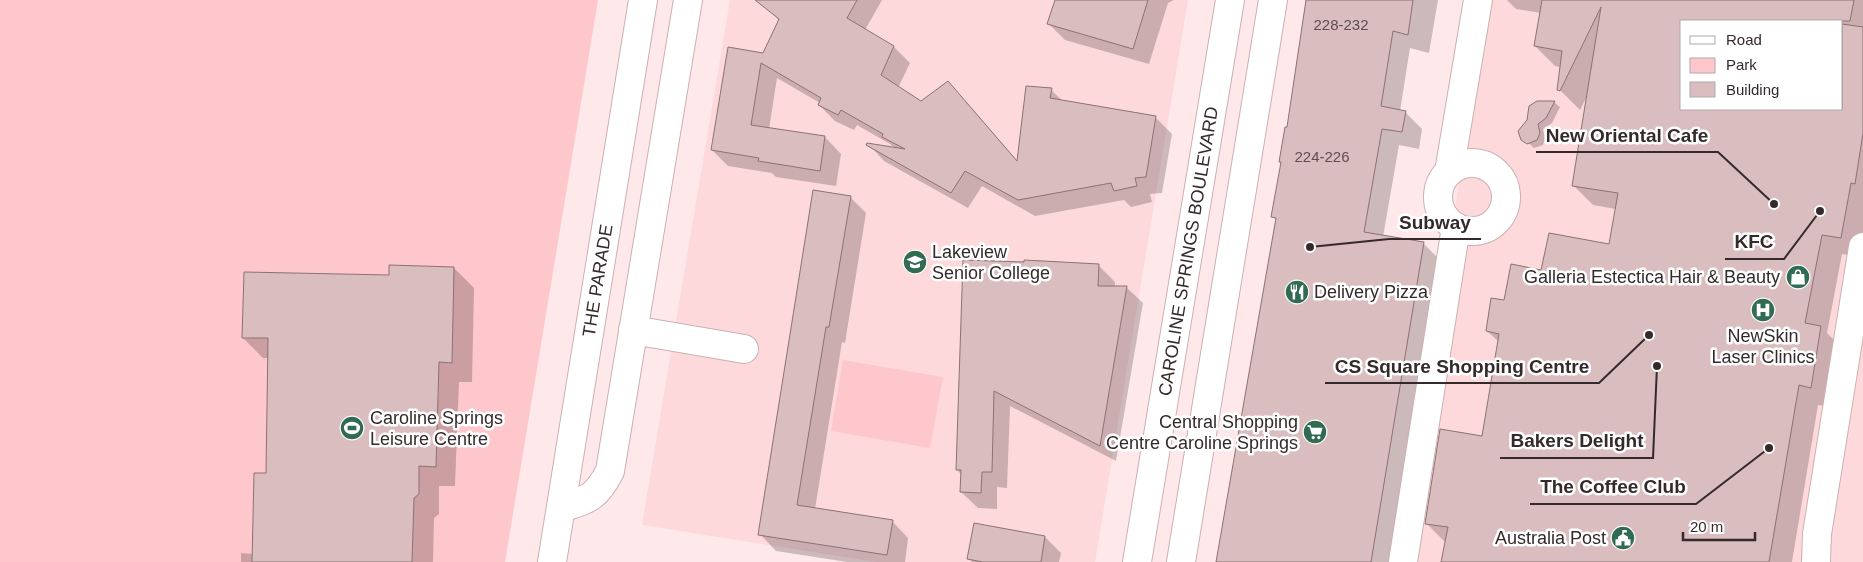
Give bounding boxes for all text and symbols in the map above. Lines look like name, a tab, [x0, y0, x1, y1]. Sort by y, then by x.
house number: 228-232	[1313, 16, 1369, 33]
legend	[1680, 20, 1843, 110]
text: Road	[1726, 31, 1762, 48]
text: Park	[1726, 56, 1757, 73]
text: Building	[1726, 81, 1779, 98]
street label: CAROLINE SPRINGS BOULEVARD	[1155, 105, 1222, 397]
callout: New Oriental Cafe	[1536, 118, 1718, 152]
text: New Oriental Cafe	[1546, 125, 1708, 146]
house number: 224-226	[1294, 148, 1350, 165]
callout: Subway	[1389, 205, 1481, 239]
text: Subway	[1399, 212, 1471, 233]
street label: THE PARADE	[579, 223, 617, 338]
callout: KFC	[1725, 225, 1784, 259]
text: KFC	[1734, 231, 1774, 252]
place label: Lakeview Senior College	[932, 242, 1050, 283]
school or university icon: Lakeview Senior College	[902, 249, 928, 275]
shop icon: Galleria Estectica Hair & Beauty	[1785, 264, 1811, 290]
place label: Galleria Estectica Hair & Beauty	[1524, 267, 1780, 287]
restaurant icon: Delivery Pizza	[1284, 279, 1310, 305]
place label: Delivery Pizza	[1314, 282, 1429, 302]
hospital icon: NewSkin Laser Clinics	[1750, 297, 1776, 323]
place label: NewSkin Laser Clinics	[1711, 326, 1815, 367]
callout: CS Square Shopping Centre	[1325, 349, 1599, 383]
text: CS Square Shopping Centre	[1335, 356, 1589, 377]
place label: Caroline Springs Leisure Centre	[370, 408, 503, 449]
place label: Central Shopping Centre Caroline Springs	[1106, 412, 1298, 453]
sports icon: Caroline Springs Leisure Centre	[339, 415, 365, 441]
supermarket icon: Central Shopping Centre Caroline Springs	[1302, 419, 1328, 445]
callout: Bakers Delight	[1500, 424, 1653, 458]
text: Bakers Delight	[1510, 430, 1644, 451]
callout: The Coffee Club	[1530, 470, 1696, 504]
text: The Coffee Club	[1540, 476, 1686, 497]
scale bar	[1683, 510, 1756, 542]
text: 20 m	[1690, 518, 1723, 535]
public building icon: Australia Post	[1610, 525, 1636, 551]
place label: Australia Post	[1495, 528, 1606, 548]

